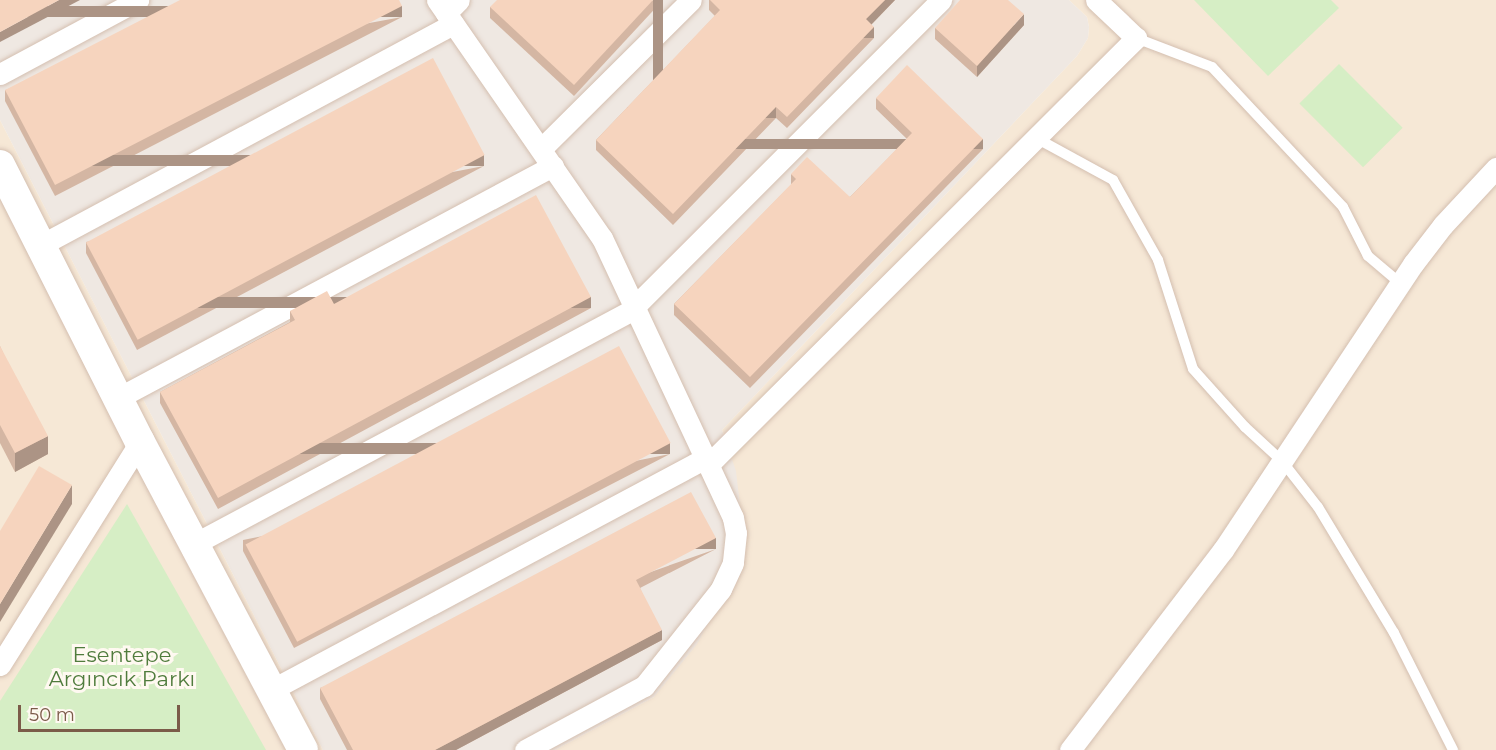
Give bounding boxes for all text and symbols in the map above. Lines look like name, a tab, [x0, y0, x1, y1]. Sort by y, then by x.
park label: Esentepe Argıncık Parkı	[49, 642, 195, 692]
scale bar	[21, 693, 183, 731]
text: 50 m	[29, 704, 75, 726]

